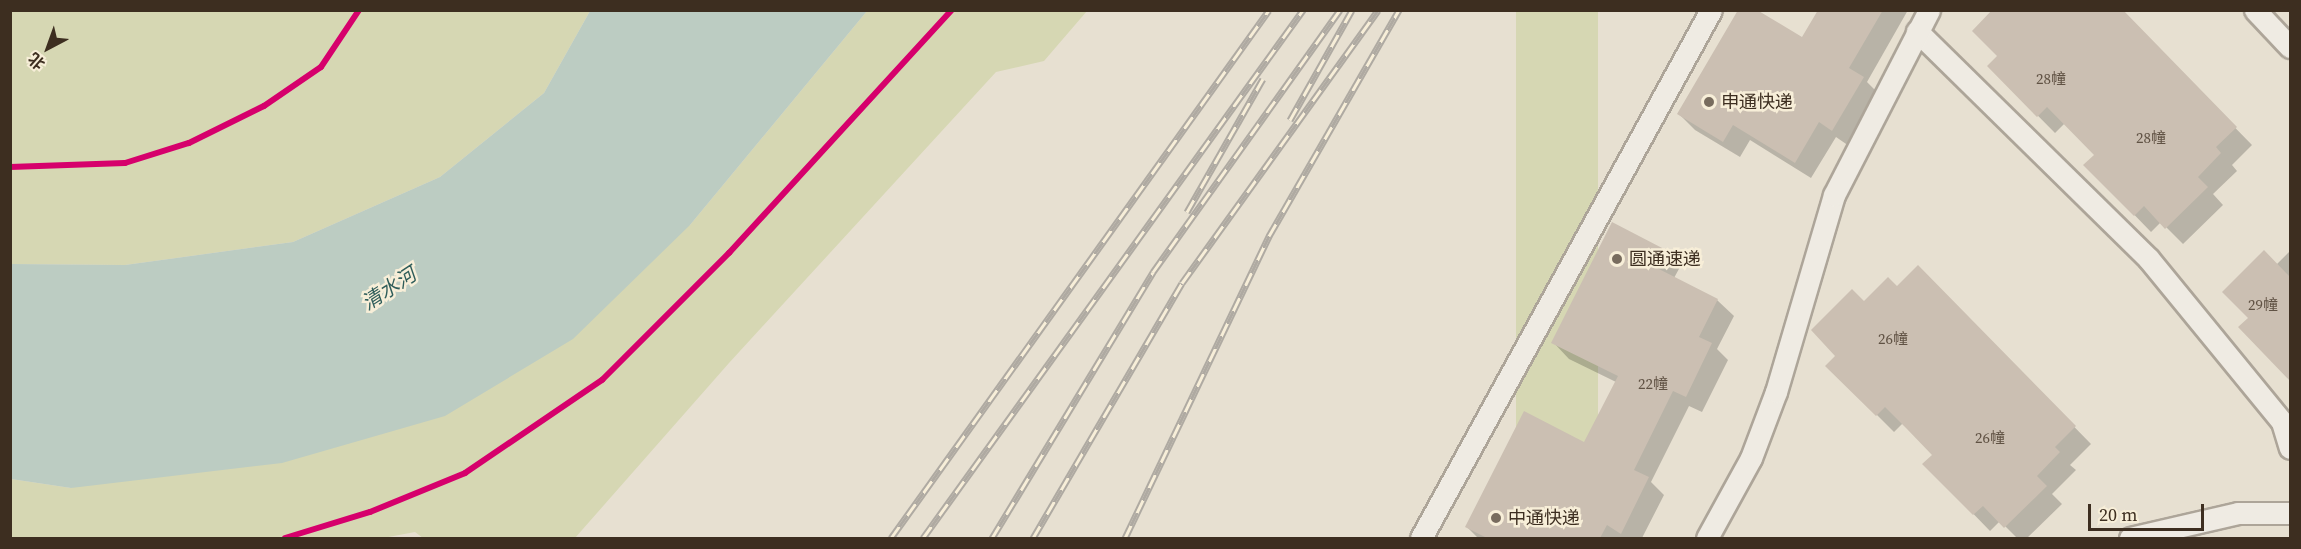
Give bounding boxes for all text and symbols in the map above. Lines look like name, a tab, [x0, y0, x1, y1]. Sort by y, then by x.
north arrow	[18, 18, 78, 78]
text: 北	[23, 48, 49, 75]
house number: 28幢	[2036, 70, 2066, 88]
place label: 申通快递	[1721, 91, 1793, 113]
marker: 申通快递	[1702, 95, 1716, 109]
house number: 28幢	[2136, 129, 2166, 147]
place label: 圆通速递	[1629, 248, 1701, 270]
marker: 圆通速递	[1610, 252, 1624, 266]
water label: 清水河	[357, 263, 421, 315]
house number: 29幢	[2248, 296, 2278, 314]
house number: 26幢	[1878, 330, 1908, 348]
house number: 22幢	[1638, 375, 1668, 393]
house number: 26幢	[1975, 429, 2005, 447]
scale bar	[2091, 492, 2206, 530]
text: 20 m	[2099, 502, 2137, 527]
place label: 中通快递	[1508, 507, 1580, 529]
marker: 中通快递	[1489, 511, 1503, 525]

